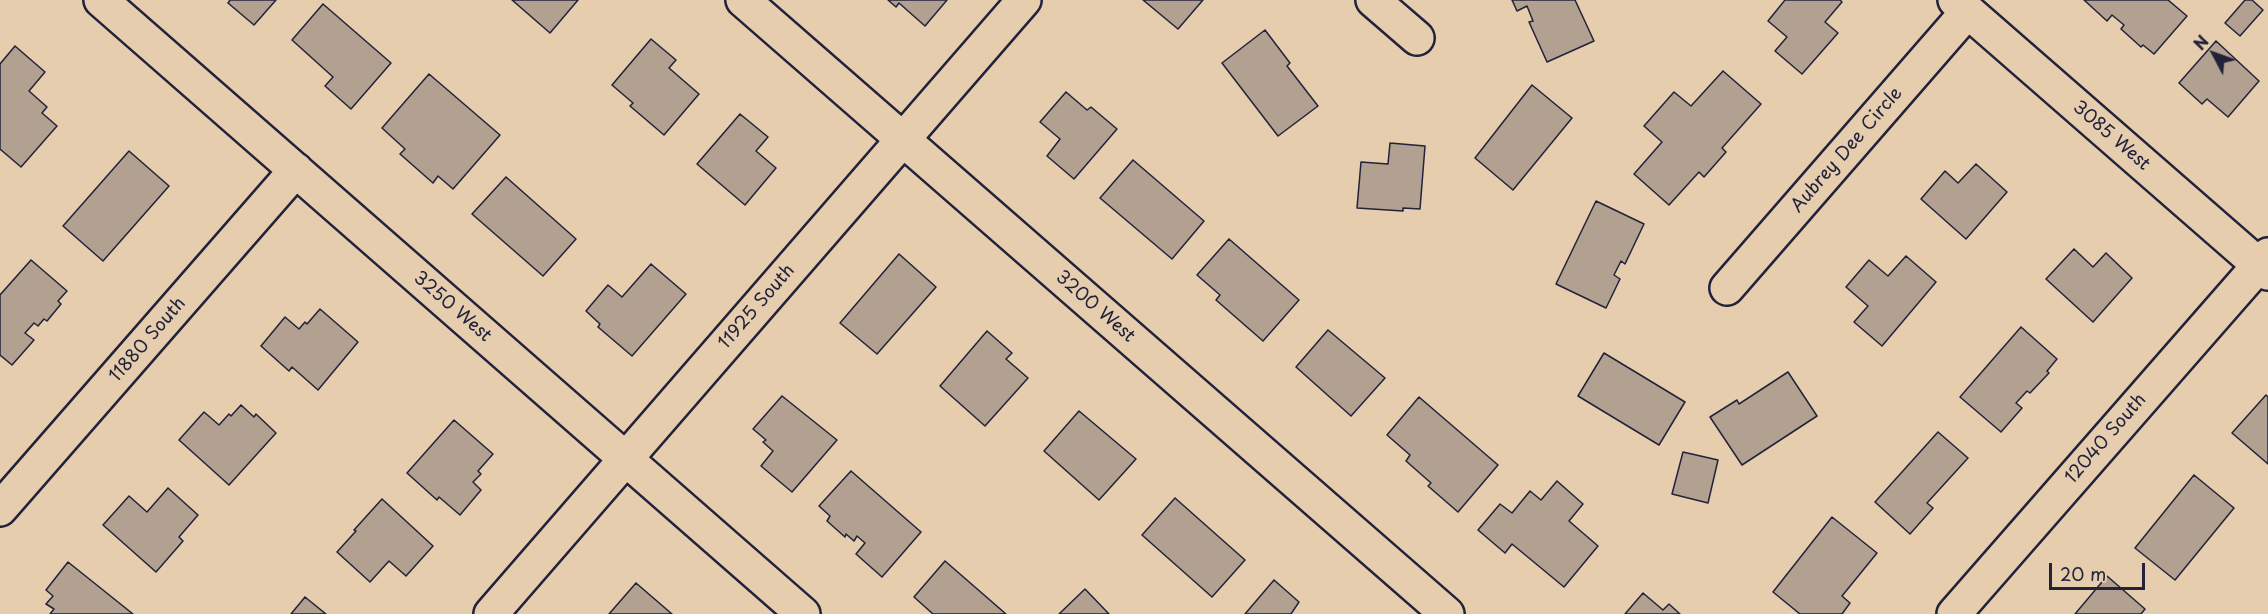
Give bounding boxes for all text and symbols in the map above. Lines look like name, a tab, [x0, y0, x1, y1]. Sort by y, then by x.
north arrow	[2184, 24, 2244, 84]
text: N	[2187, 30, 2214, 55]
street label: Aubrey Dee Circle	[1787, 83, 1907, 217]
street label: 3085 West	[2068, 97, 2154, 175]
street label: 11925 South	[714, 260, 800, 354]
street label: 3250 West	[408, 267, 496, 347]
street label: 3200 West	[1051, 267, 1139, 347]
street label: 11880 South	[105, 293, 191, 387]
street label: 12040 South	[2061, 390, 2151, 488]
scale bar	[2052, 551, 2148, 589]
text: 20 m	[2060, 560, 2106, 587]

